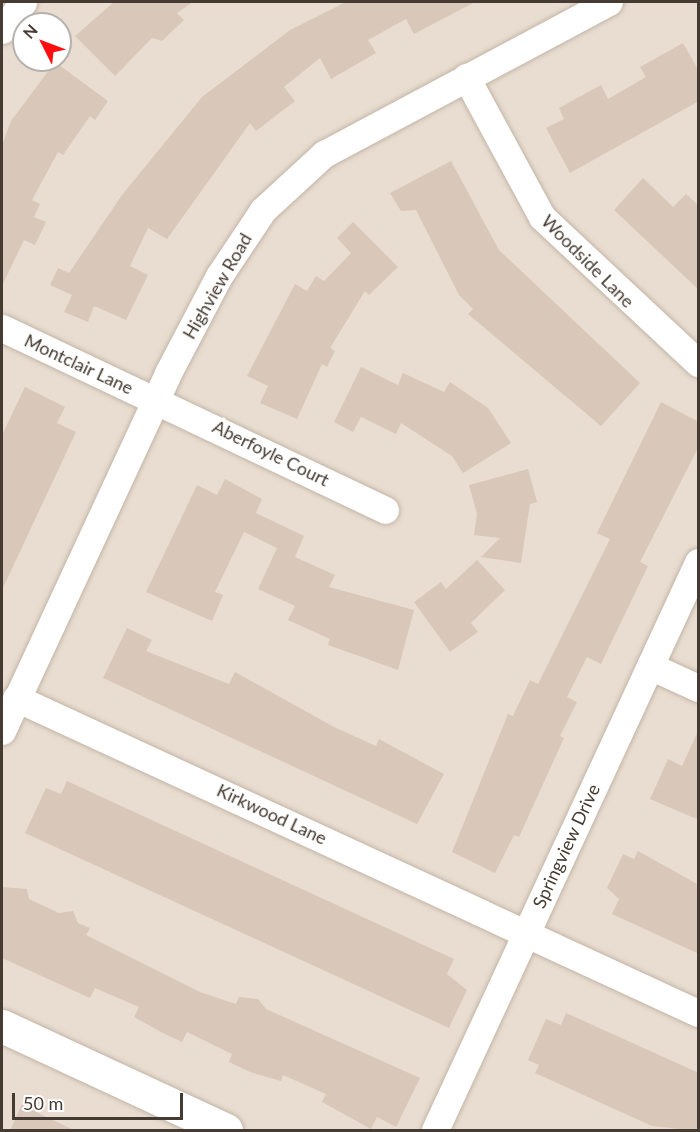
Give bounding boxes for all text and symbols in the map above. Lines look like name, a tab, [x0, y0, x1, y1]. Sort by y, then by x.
north arrow	[12, 12, 72, 72]
text: N	[19, 20, 41, 42]
street label: Woodside Lane	[537, 210, 639, 312]
street label: Highview Road	[178, 229, 256, 343]
street label: Montclair Lane	[21, 329, 137, 399]
street label: Aberfoyle Court	[209, 415, 333, 491]
street label: Kirkwood Lane	[214, 779, 330, 849]
street label: Springview Drive	[528, 780, 604, 912]
scale bar	[15, 1081, 186, 1119]
text: 50 m	[23, 1092, 63, 1114]

